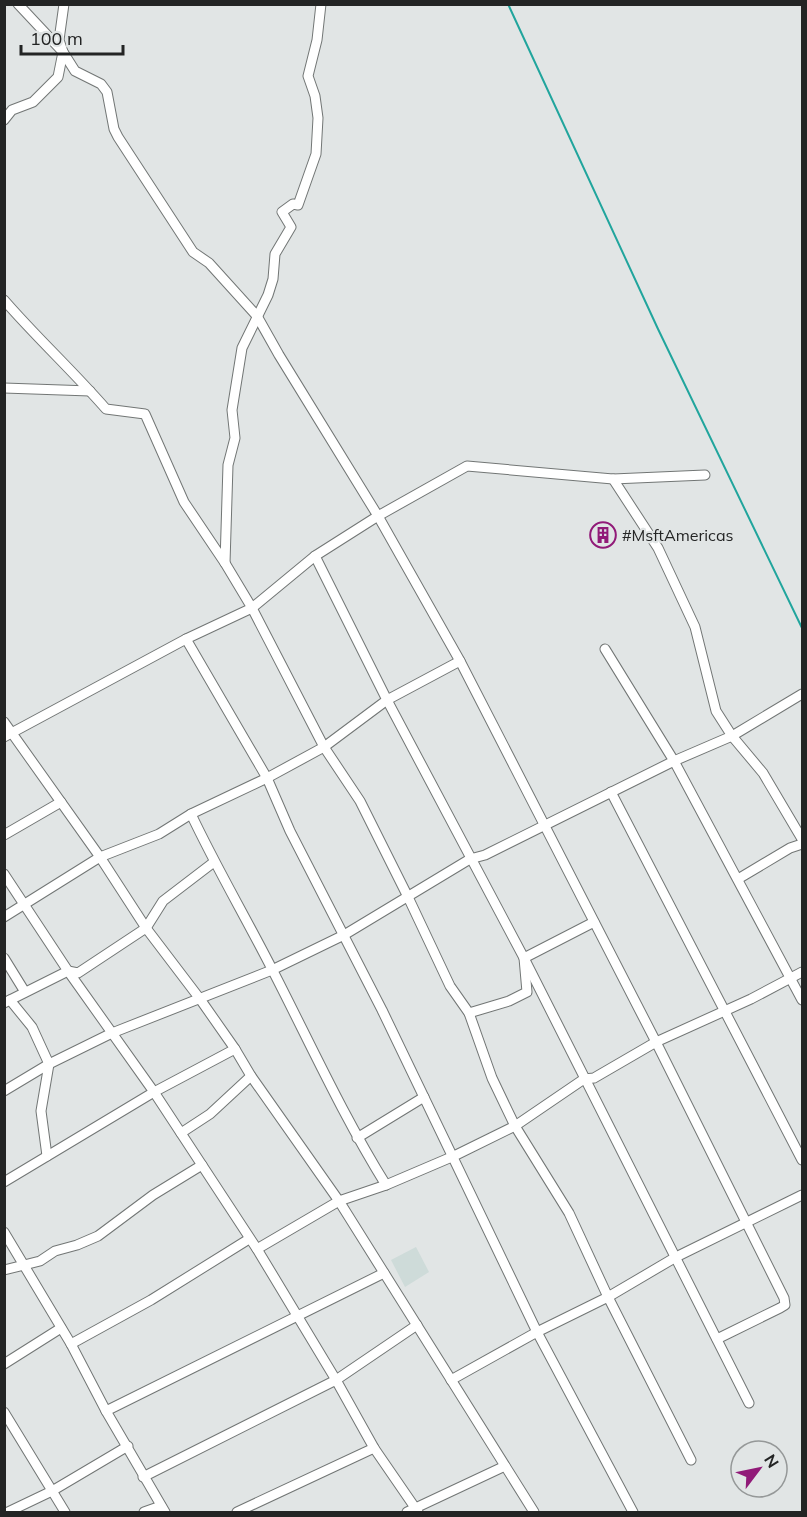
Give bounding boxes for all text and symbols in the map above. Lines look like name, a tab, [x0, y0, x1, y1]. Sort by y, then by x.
scale bar	[21, 18, 123, 56]
text: 100 m	[30, 27, 83, 50]
building icon: #MsftAmericas	[588, 520, 618, 550]
place label: #MsftAmericas	[622, 525, 733, 545]
north arrow	[729, 1439, 789, 1499]
text: N	[760, 1451, 783, 1471]

